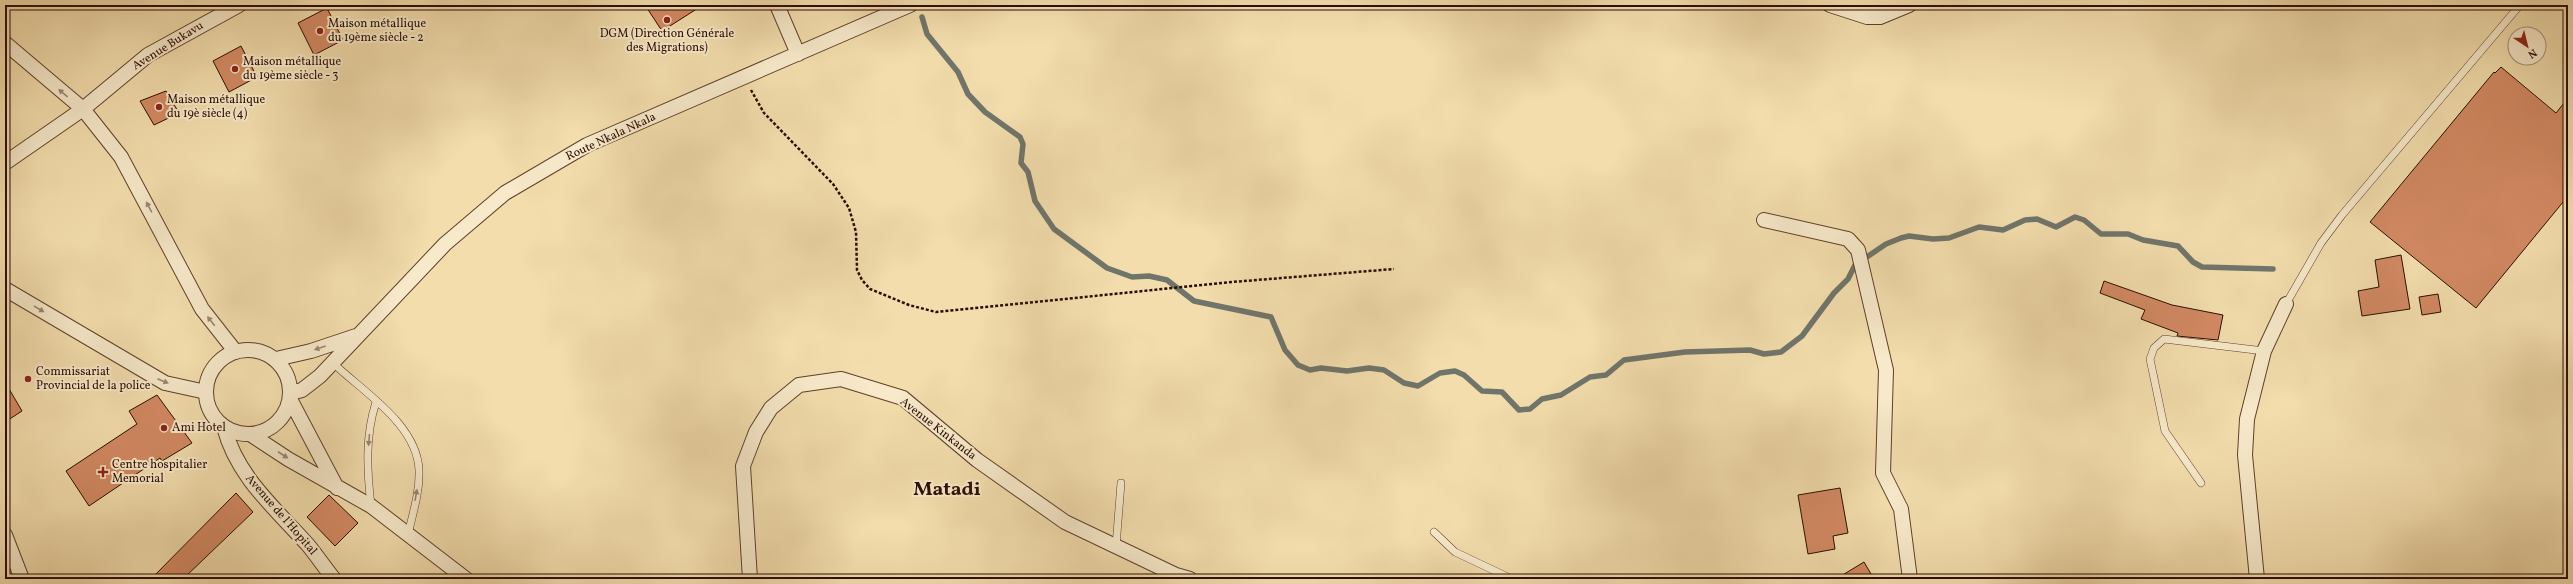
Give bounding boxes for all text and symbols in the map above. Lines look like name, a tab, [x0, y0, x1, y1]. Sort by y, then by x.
marker: DGM (Direction Générale des Migrations)	[662, 15, 672, 25]
place label: Maison métallique du 19ème siècle - 2	[328, 16, 426, 46]
street label: Avenue Bukavu	[129, 18, 207, 74]
marker: Maison métallique du 19ème siècle - 2	[315, 26, 325, 36]
place label: DGM (Direction Générale des Migrations)	[600, 26, 735, 56]
north arrow	[2507, 26, 2547, 66]
text: N	[2524, 45, 2539, 61]
place label: Maison métallique du 19ème siècle - 3	[243, 54, 341, 84]
marker: Maison métallique du 19ème siècle - 3	[230, 64, 240, 74]
one-way arrow	[58, 88, 69, 97]
place label: Maison métallique du 19è siècle (4)	[167, 92, 265, 122]
marker: Maison métallique du 19è siècle (4)	[154, 102, 164, 112]
street label: Route Nkala Nkala	[563, 109, 659, 165]
one-way arrow	[145, 201, 152, 213]
one-way arrow	[33, 305, 45, 312]
one-way arrow	[207, 315, 216, 326]
one-way arrow	[313, 345, 325, 351]
place label: Commissariat Provincial de la police	[36, 364, 151, 394]
marker: Commissariat Provincial de la police	[23, 374, 33, 384]
one-way arrow	[157, 378, 169, 384]
street label: Avenue Kinkanda	[896, 394, 980, 464]
place label: Ami Hotel	[172, 420, 226, 436]
marker: Ami Hotel	[159, 423, 169, 433]
one-way arrow	[365, 434, 372, 446]
one-way arrow	[277, 452, 289, 459]
place label: Centre hospitalier Memorial	[112, 457, 207, 487]
marker: Centre hospitalier Memorial	[97, 466, 109, 478]
street label: Avenue de l'Hopital	[241, 471, 321, 559]
district label: Matadi	[913, 476, 981, 504]
one-way arrow	[414, 489, 420, 501]

